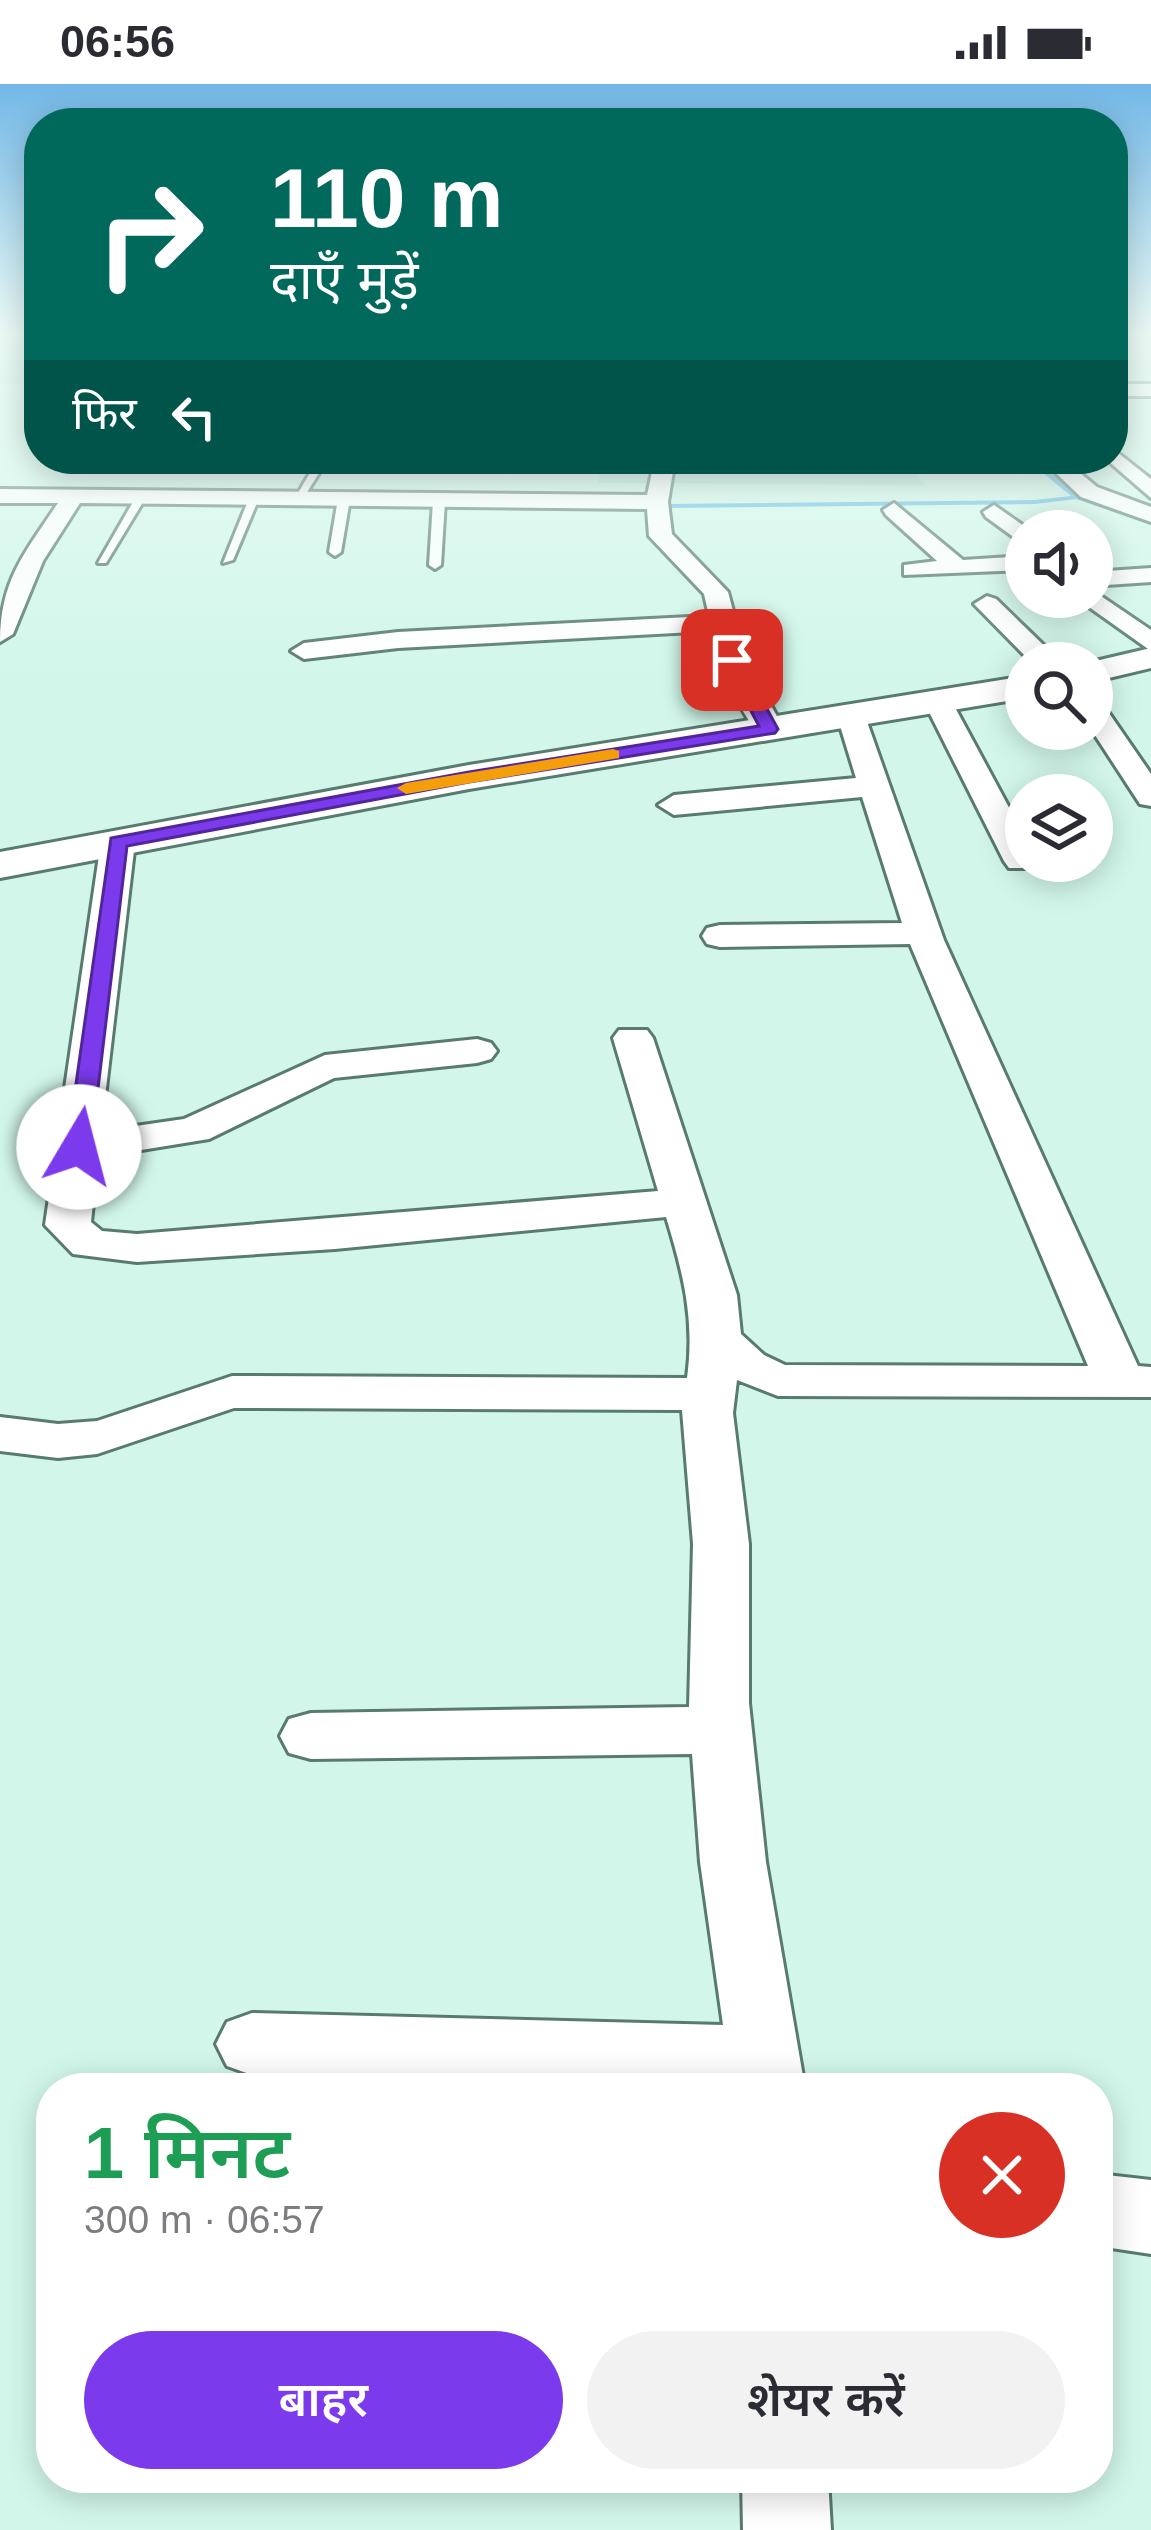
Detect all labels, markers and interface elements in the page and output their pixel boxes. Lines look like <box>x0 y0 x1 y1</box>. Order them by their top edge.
text: 06:56 <box>60 16 175 67</box>
text: 110 m <box>270 151 504 245</box>
icon: right <box>72 156 228 312</box>
text: दाएँ मुड़ें <box>270 250 419 310</box>
icon: left <box>161 384 227 450</box>
text: फिर <box>72 388 137 439</box>
map controls <box>1005 510 1113 882</box>
button: sound <box>1005 510 1113 618</box>
pin <box>681 609 783 711</box>
icon: arrive <box>699 627 765 693</box>
button: search <box>1005 642 1113 750</box>
button: layers <box>1005 774 1113 882</box>
position arrow <box>16 1084 142 1210</box>
button: close <box>939 2112 1065 2238</box>
text: 1 मिनट <box>84 2113 290 2193</box>
text: 300 m · 06:57 <box>84 2198 325 2241</box>
button: बाहर <box>84 2331 563 2469</box>
button: शेयर करें <box>587 2331 1065 2469</box>

